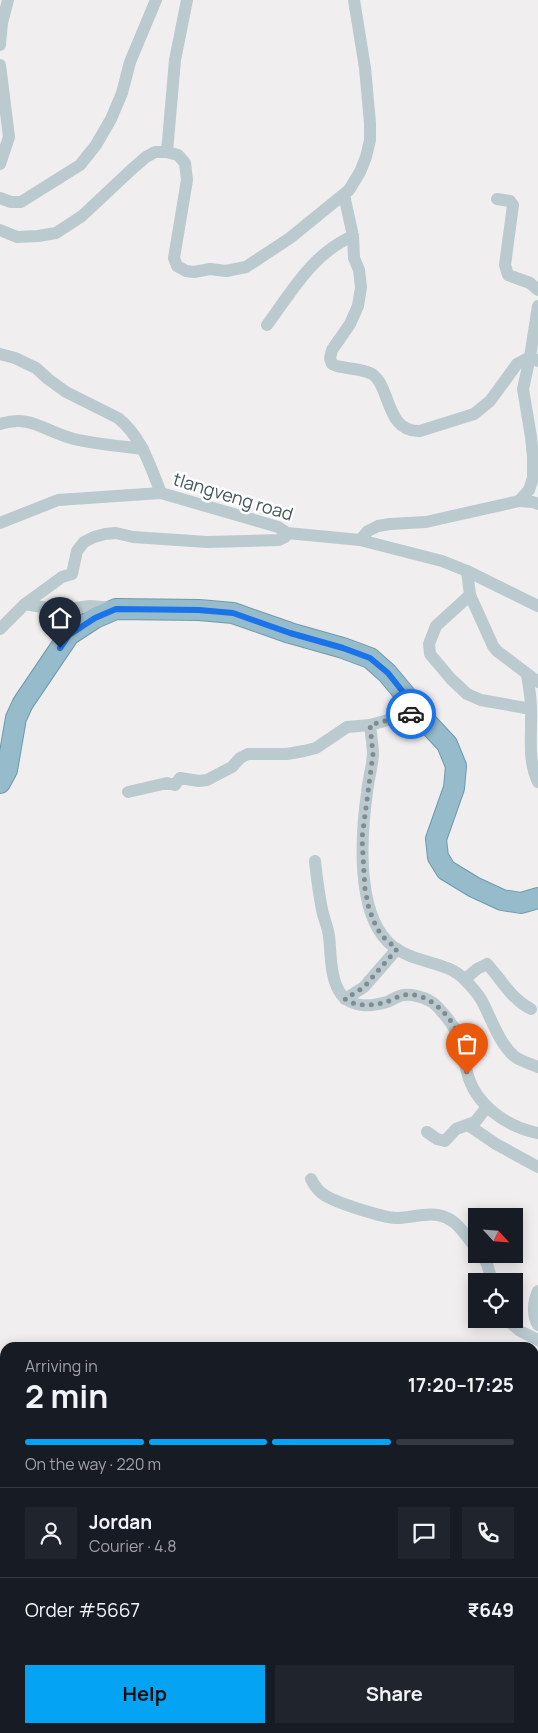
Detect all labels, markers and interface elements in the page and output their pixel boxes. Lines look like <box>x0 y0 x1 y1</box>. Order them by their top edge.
street label: tlangveng road <box>170 466 296 526</box>
pin <box>39 597 81 648</box>
icon: home <box>46 604 74 632</box>
courier <box>386 689 436 739</box>
icon: car <box>397 700 425 728</box>
pin <box>446 1023 488 1074</box>
icon: bag <box>453 1030 481 1058</box>
north arrow <box>468 1208 522 1262</box>
map controls <box>468 1208 523 1328</box>
button: locate <box>468 1273 523 1328</box>
text: Arriving in <box>25 1355 98 1377</box>
text: 17:20–17:25 <box>408 1372 514 1398</box>
text: 2 min <box>25 1374 108 1418</box>
text: On the way · 220 m <box>25 1453 161 1475</box>
button: person <box>25 1507 77 1559</box>
button: chat <box>398 1507 450 1559</box>
button: phone <box>462 1507 514 1559</box>
text: Jordan <box>89 1509 152 1535</box>
text: Courier · 4.8 <box>89 1535 177 1557</box>
text: Order #5667 <box>25 1597 140 1623</box>
text: ₹649 <box>468 1597 514 1623</box>
button: Help <box>25 1665 265 1723</box>
button: Share <box>275 1665 514 1723</box>

